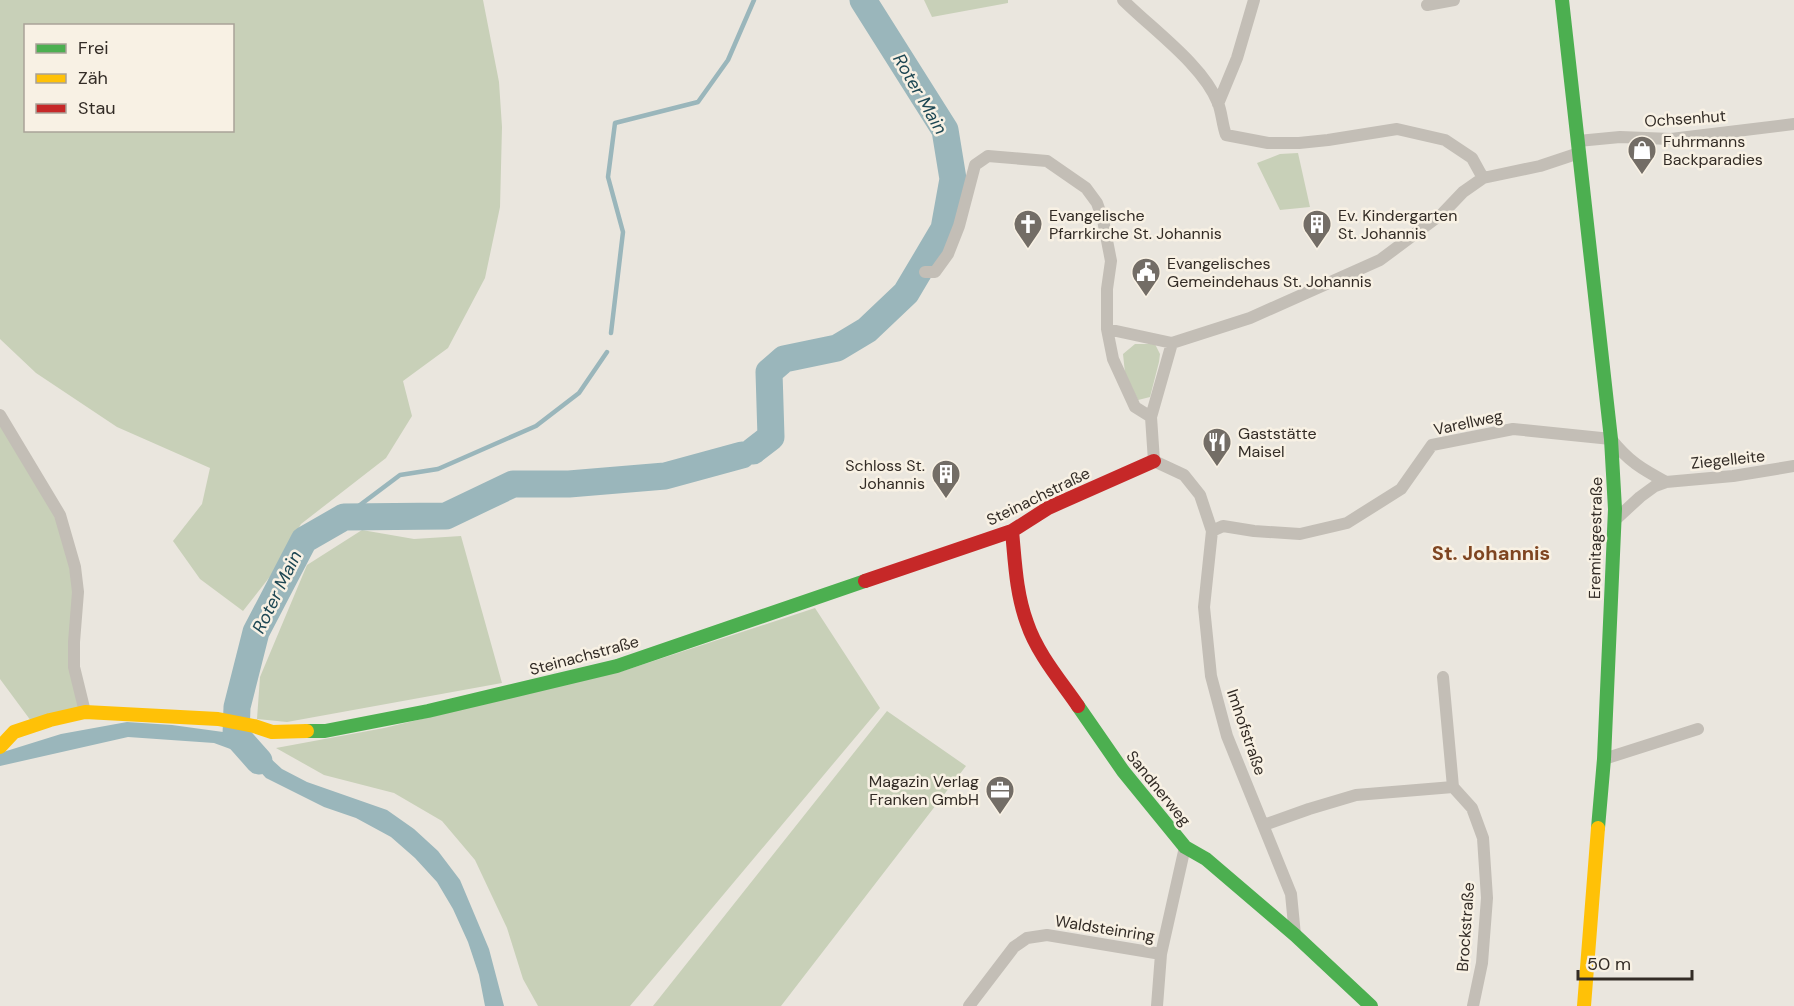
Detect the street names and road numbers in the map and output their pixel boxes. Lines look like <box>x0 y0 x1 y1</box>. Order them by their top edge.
street label: Ochsenhut <box>1644 105 1727 132</box>
street label: Varellweg <box>1432 405 1505 440</box>
street label: Ziegelleite <box>1690 445 1766 474</box>
street label: Steinachstraße <box>983 462 1093 531</box>
street label: Eremitagestraße <box>1584 477 1607 599</box>
street label: Steinachstraße <box>527 631 641 680</box>
street label: Imhofstraße <box>1222 686 1271 778</box>
street label: Sandnerweg <box>1122 746 1196 830</box>
street label: Brockstraße <box>1452 882 1479 972</box>
street label: Waldsteinring <box>1054 910 1156 947</box>

